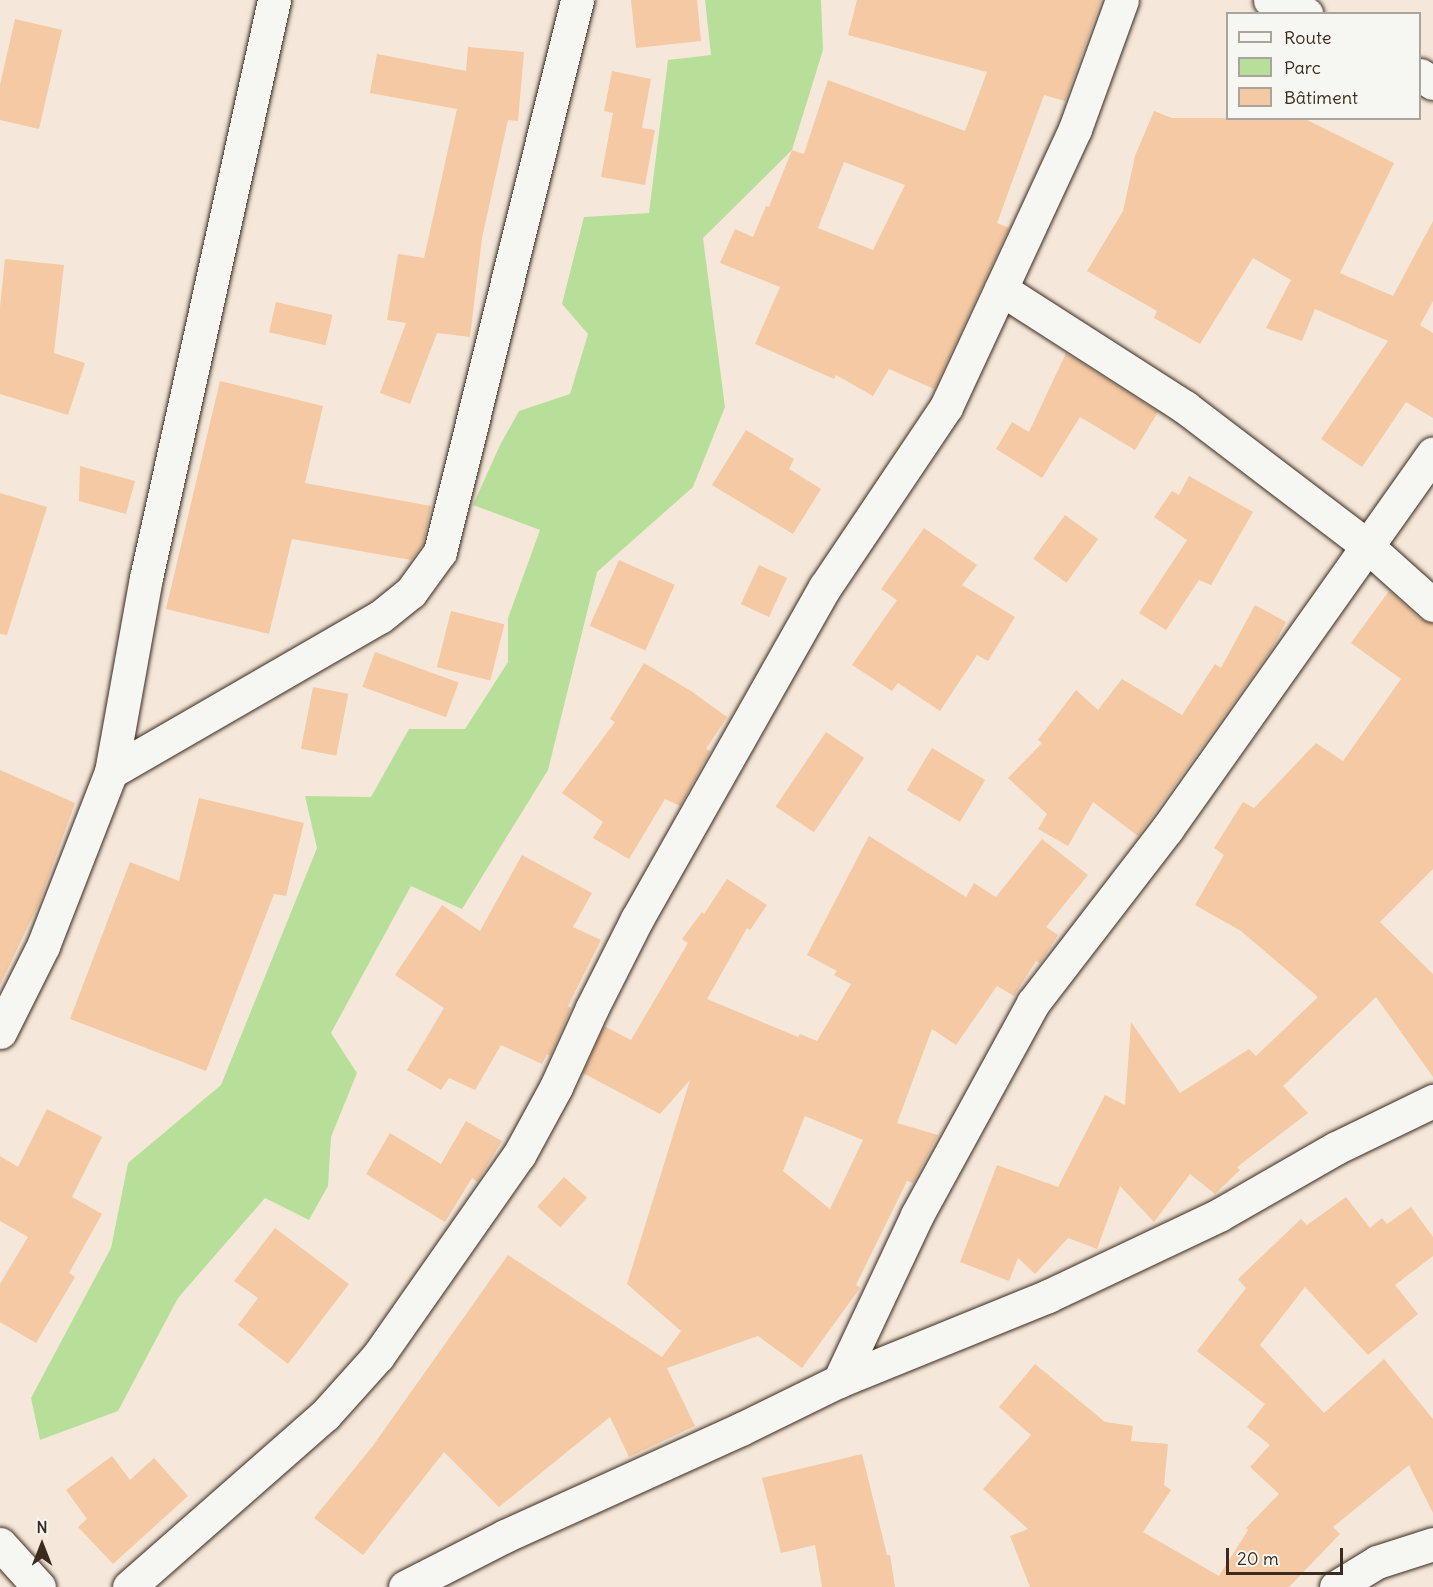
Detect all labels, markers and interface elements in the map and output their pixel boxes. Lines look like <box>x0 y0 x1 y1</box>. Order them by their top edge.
legend <box>1226 12 1421 120</box>
text: Route <box>1284 26 1332 49</box>
text: Parc <box>1284 56 1321 79</box>
text: Bâtiment <box>1284 86 1358 109</box>
north arrow <box>12 1515 72 1575</box>
text: N <box>36 1517 48 1537</box>
scale bar <box>1229 1536 1346 1574</box>
text: 20 m <box>1237 1547 1279 1570</box>

